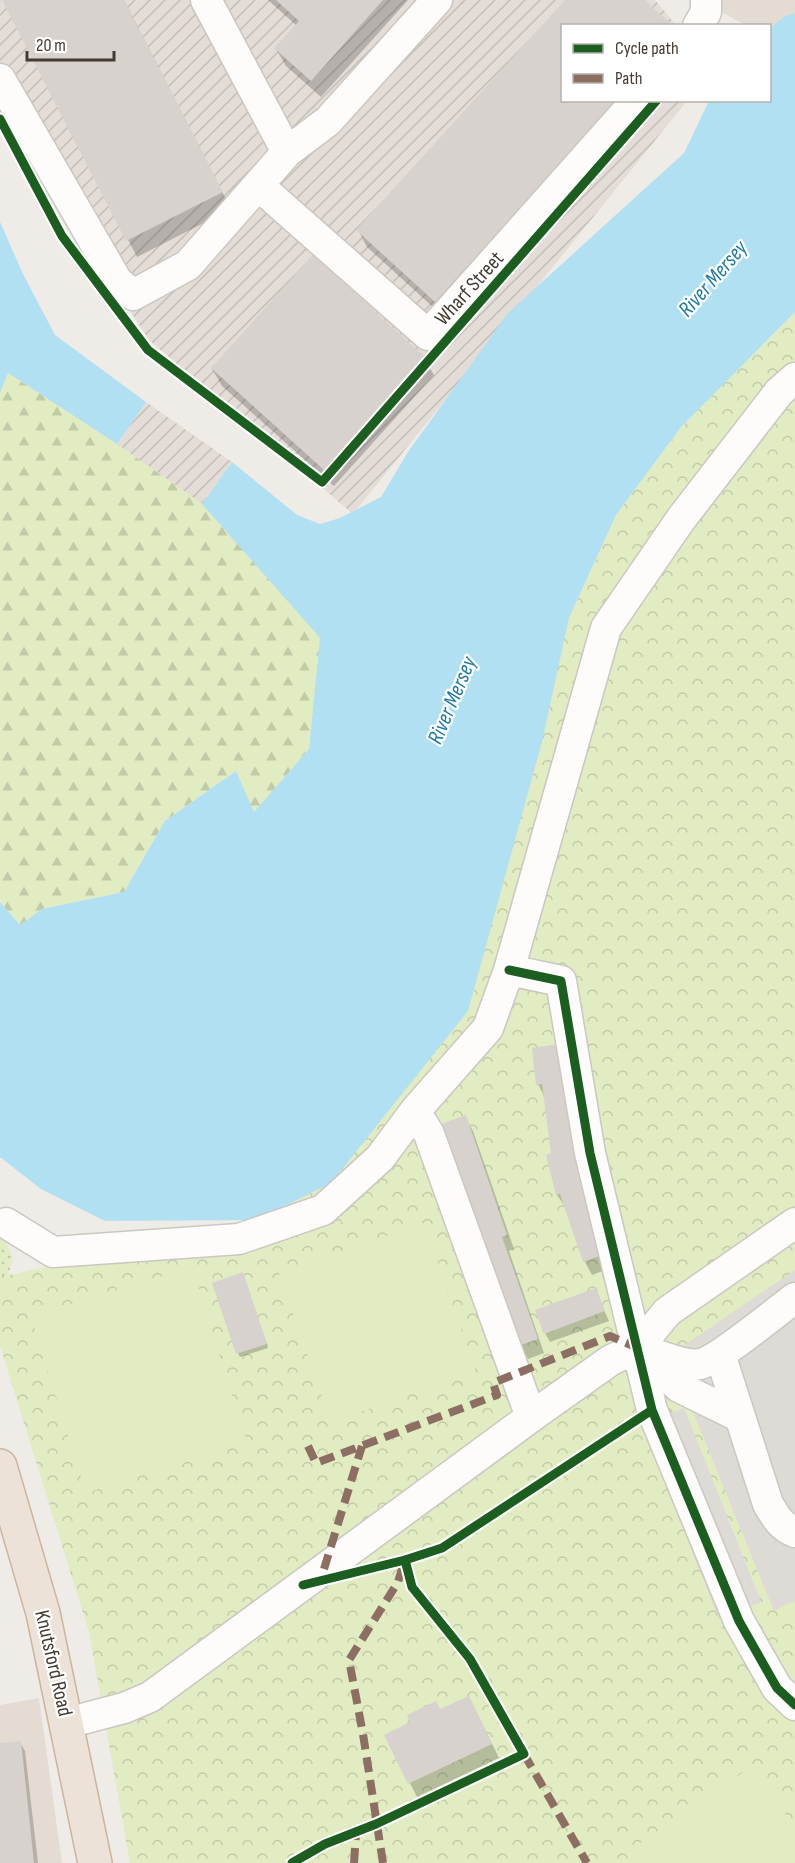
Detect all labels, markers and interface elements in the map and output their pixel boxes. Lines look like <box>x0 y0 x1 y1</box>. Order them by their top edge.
scale bar <box>27 24 114 62</box>
legend <box>561 24 771 102</box>
text: 20 m <box>36 35 66 56</box>
text: Cycle path <box>615 38 679 59</box>
text: Path <box>615 68 643 89</box>
water label: River Mersey <box>673 235 754 323</box>
street label: Wharf Street <box>430 246 509 330</box>
water label: River Mersey <box>422 652 483 748</box>
street label: Knutsford Road <box>29 1608 78 1719</box>

